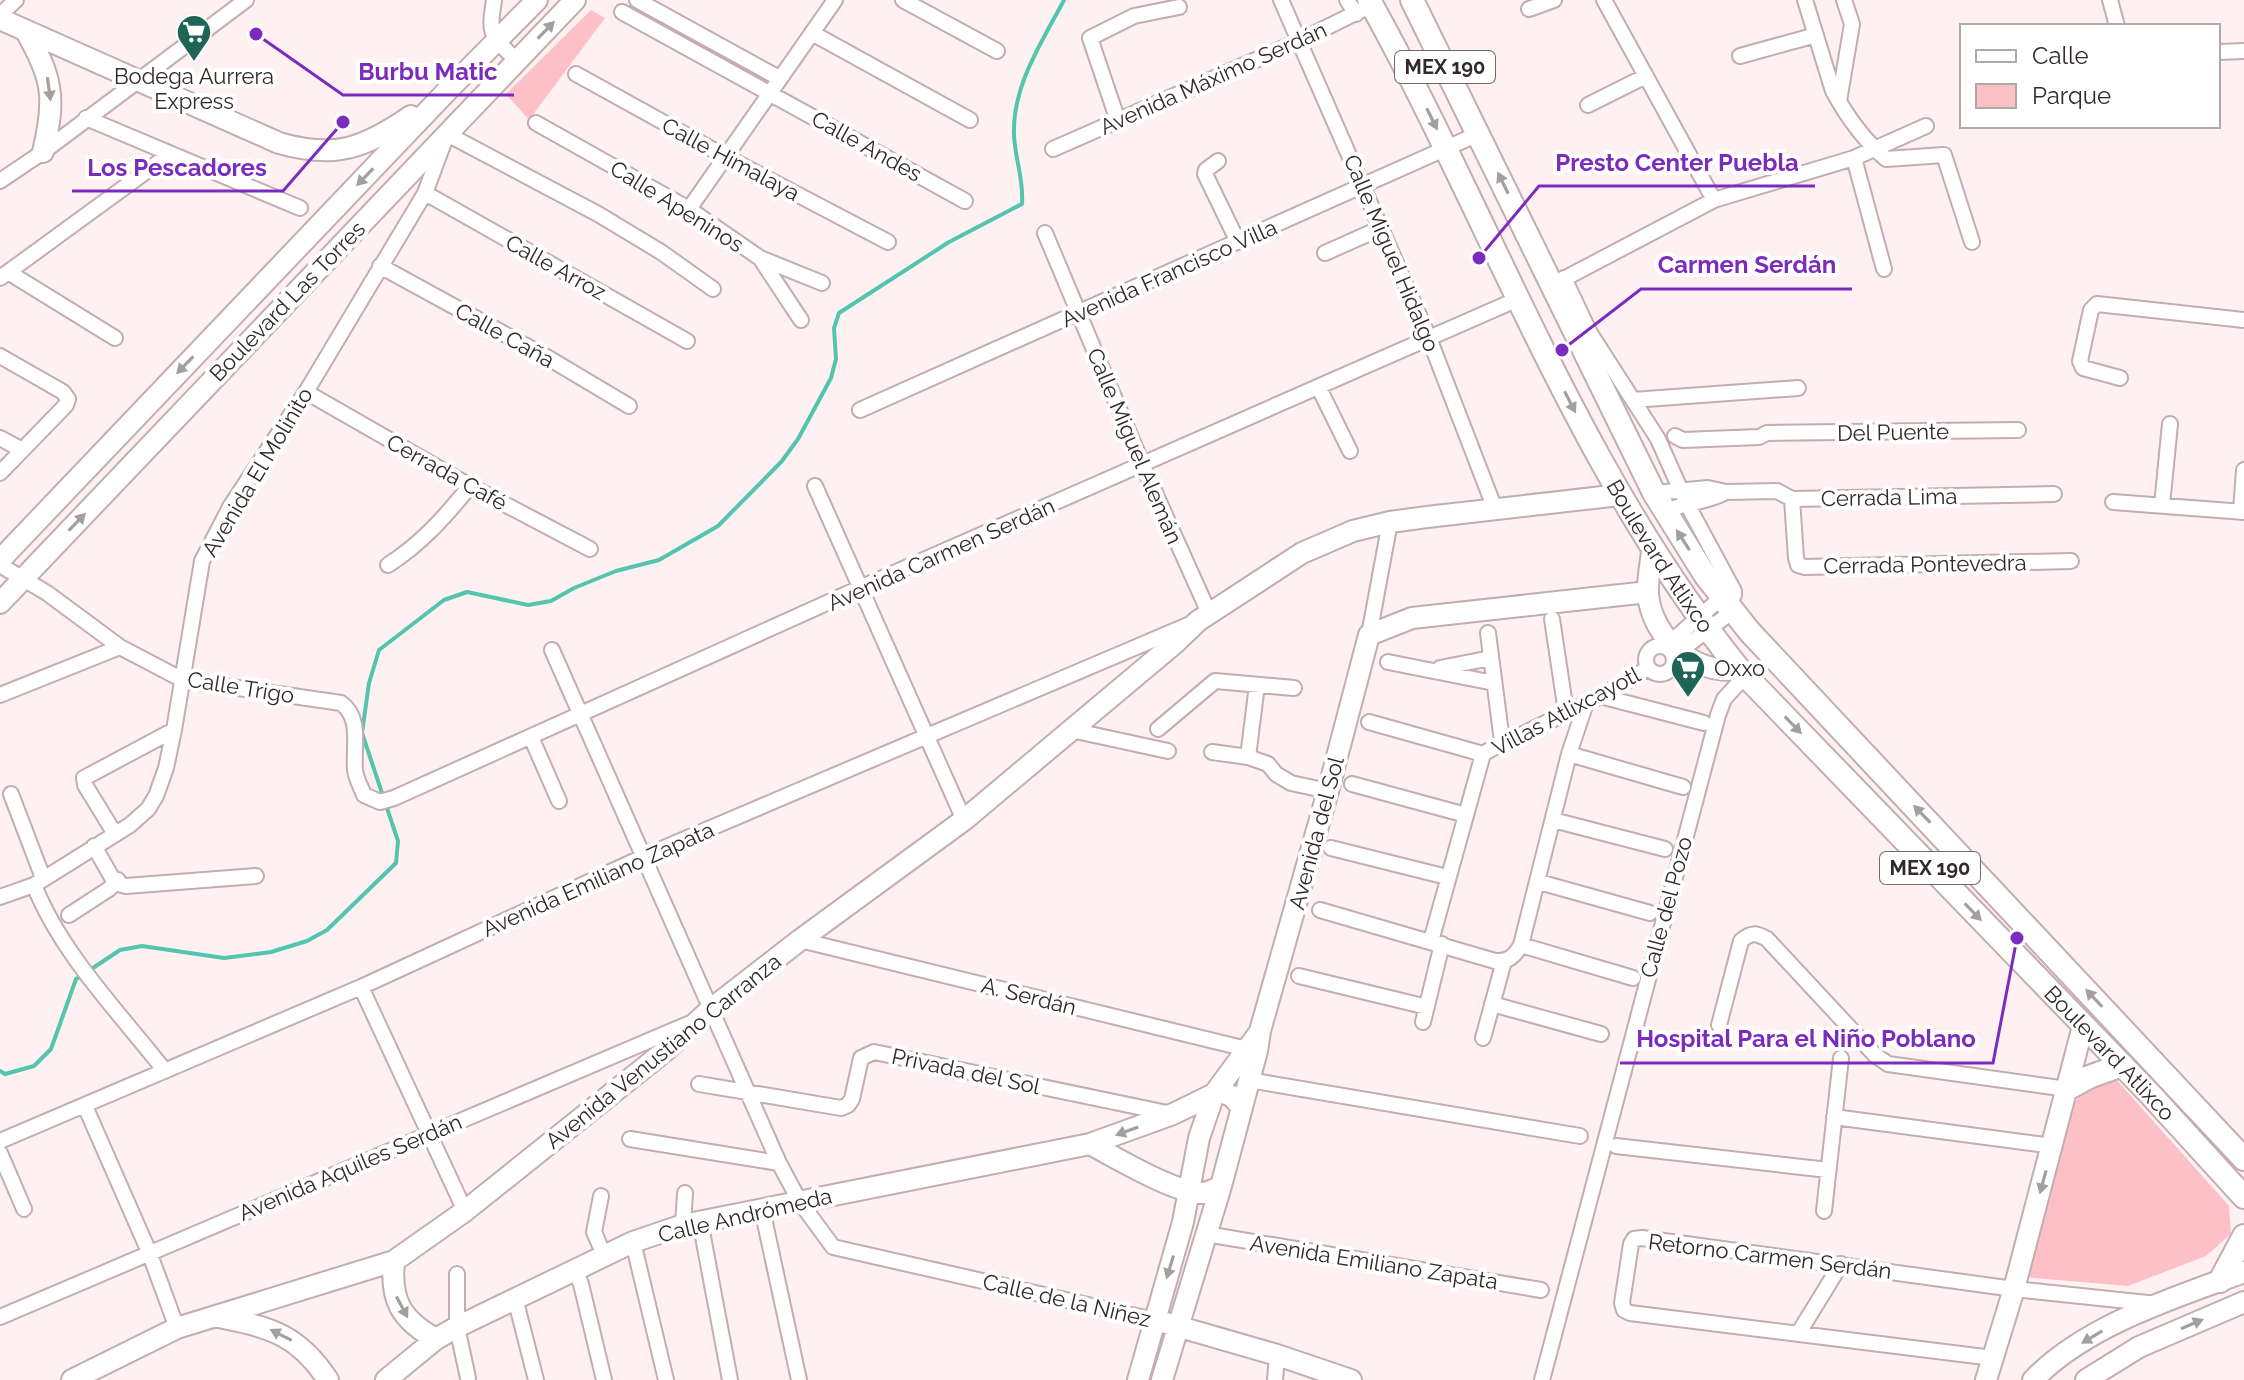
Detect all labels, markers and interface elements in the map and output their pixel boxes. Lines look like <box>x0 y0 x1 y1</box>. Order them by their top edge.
supermarket icon: Bodega Aurrera Express <box>175 13 213 63</box>
street label: Avenida Máximo Serdán <box>1096 16 1330 140</box>
one-way arrow <box>536 21 554 40</box>
legend <box>1960 24 2220 128</box>
text: Calle <box>2032 41 2089 70</box>
callout: Burbu Matic <box>343 47 514 95</box>
road number: MEX 190 <box>1395 51 1495 83</box>
text: Burbu Matic <box>358 57 498 86</box>
place label: Bodega Aurrera Express <box>114 63 274 114</box>
one-way arrow <box>43 77 56 102</box>
text: Parque <box>2032 81 2111 110</box>
street label: Calle Andes <box>807 105 927 187</box>
one-way arrow <box>1425 107 1439 130</box>
street label: Calle Himalaya <box>658 112 804 206</box>
callout: Presto Center Puebla <box>1539 138 1815 186</box>
callout: Los Pescadores <box>72 143 283 191</box>
text: Presto Center Puebla <box>1555 148 1799 177</box>
street label: Calle Miguel Hidalgo <box>1339 151 1445 355</box>
text: Los Pescadores <box>87 153 267 182</box>
street label: Calle Apeninos <box>605 155 749 257</box>
one-way arrow <box>356 167 374 186</box>
one-way arrow <box>1496 172 1510 195</box>
street label: Avenida Francisco Villa <box>1057 214 1281 332</box>
street label: Boulevard Las Torres <box>204 215 370 387</box>
street label: Calle Arroz <box>501 229 611 305</box>
callout: Carmen Serdán <box>1641 241 1852 289</box>
text: Carmen Serdán <box>1658 250 1836 279</box>
street label: Calle Caña <box>451 297 559 373</box>
street label: Calle Miguel Alemán <box>1082 344 1188 548</box>
one-way arrow <box>177 356 195 375</box>
street label: Avenida El Molinito <box>196 383 318 561</box>
one-way arrow <box>1564 391 1577 414</box>
street label: Del Puente <box>1837 418 1949 446</box>
street label: Cerrada Café <box>382 428 512 516</box>
street label: Boulevard Atlixco <box>1601 475 1719 638</box>
street label: Cerrada Lima <box>1821 483 1957 511</box>
street label: Avenida Carmen Serdán <box>823 492 1059 616</box>
one-way arrow <box>68 513 86 532</box>
one-way arrow <box>1677 529 1691 551</box>
street label: Cerrada Pontevedra <box>1823 549 2027 579</box>
supermarket icon: Oxxo <box>1669 649 1707 699</box>
place label: Oxxo <box>1714 655 1765 681</box>
street label: Villas Atlixcayotl <box>1488 661 1644 761</box>
street label: Calle Trigo <box>186 666 296 708</box>
one-way arrow <box>1783 715 1802 734</box>
street label: Avenida del Sol <box>1283 754 1349 912</box>
one-way arrow <box>1913 805 1932 824</box>
street label: Avenida Emiliano Zapata <box>478 816 718 942</box>
street label: Calle del Pozo <box>1635 834 1697 980</box>
road number: MEX 190 <box>1880 852 1980 884</box>
one-way arrow <box>1964 903 1982 922</box>
street label: Avenida Venustiano Carranza <box>540 948 786 1154</box>
street label: A. Serdán <box>979 972 1079 1020</box>
street label: Boulevard Atlixco <box>2039 980 2181 1126</box>
one-way arrow <box>2085 988 2103 1007</box>
callout: Hospital Para el Niño Poblano <box>1620 1015 1993 1063</box>
text: Hospital Para el Niño Poblano <box>1636 1024 1976 1053</box>
street label: Privada del Sol <box>890 1043 1043 1099</box>
street label: Avenida Aquiles Serdán <box>234 1108 466 1226</box>
one-way arrow <box>1114 1125 1138 1138</box>
one-way arrow <box>2036 1170 2048 1195</box>
street label: Calle Andrómeda <box>656 1182 834 1248</box>
street label: Retorno Carmen Serdán <box>1647 1228 1893 1284</box>
street label: Avenida Emiliano Zapata <box>1248 1230 1500 1294</box>
one-way arrow <box>1163 1255 1176 1279</box>
street label: Calle de la Niñez <box>980 1268 1154 1332</box>
one-way arrow <box>394 1296 408 1318</box>
one-way arrow <box>2180 1318 2203 1331</box>
one-way arrow <box>269 1328 292 1342</box>
one-way arrow <box>2081 1330 2103 1344</box>

